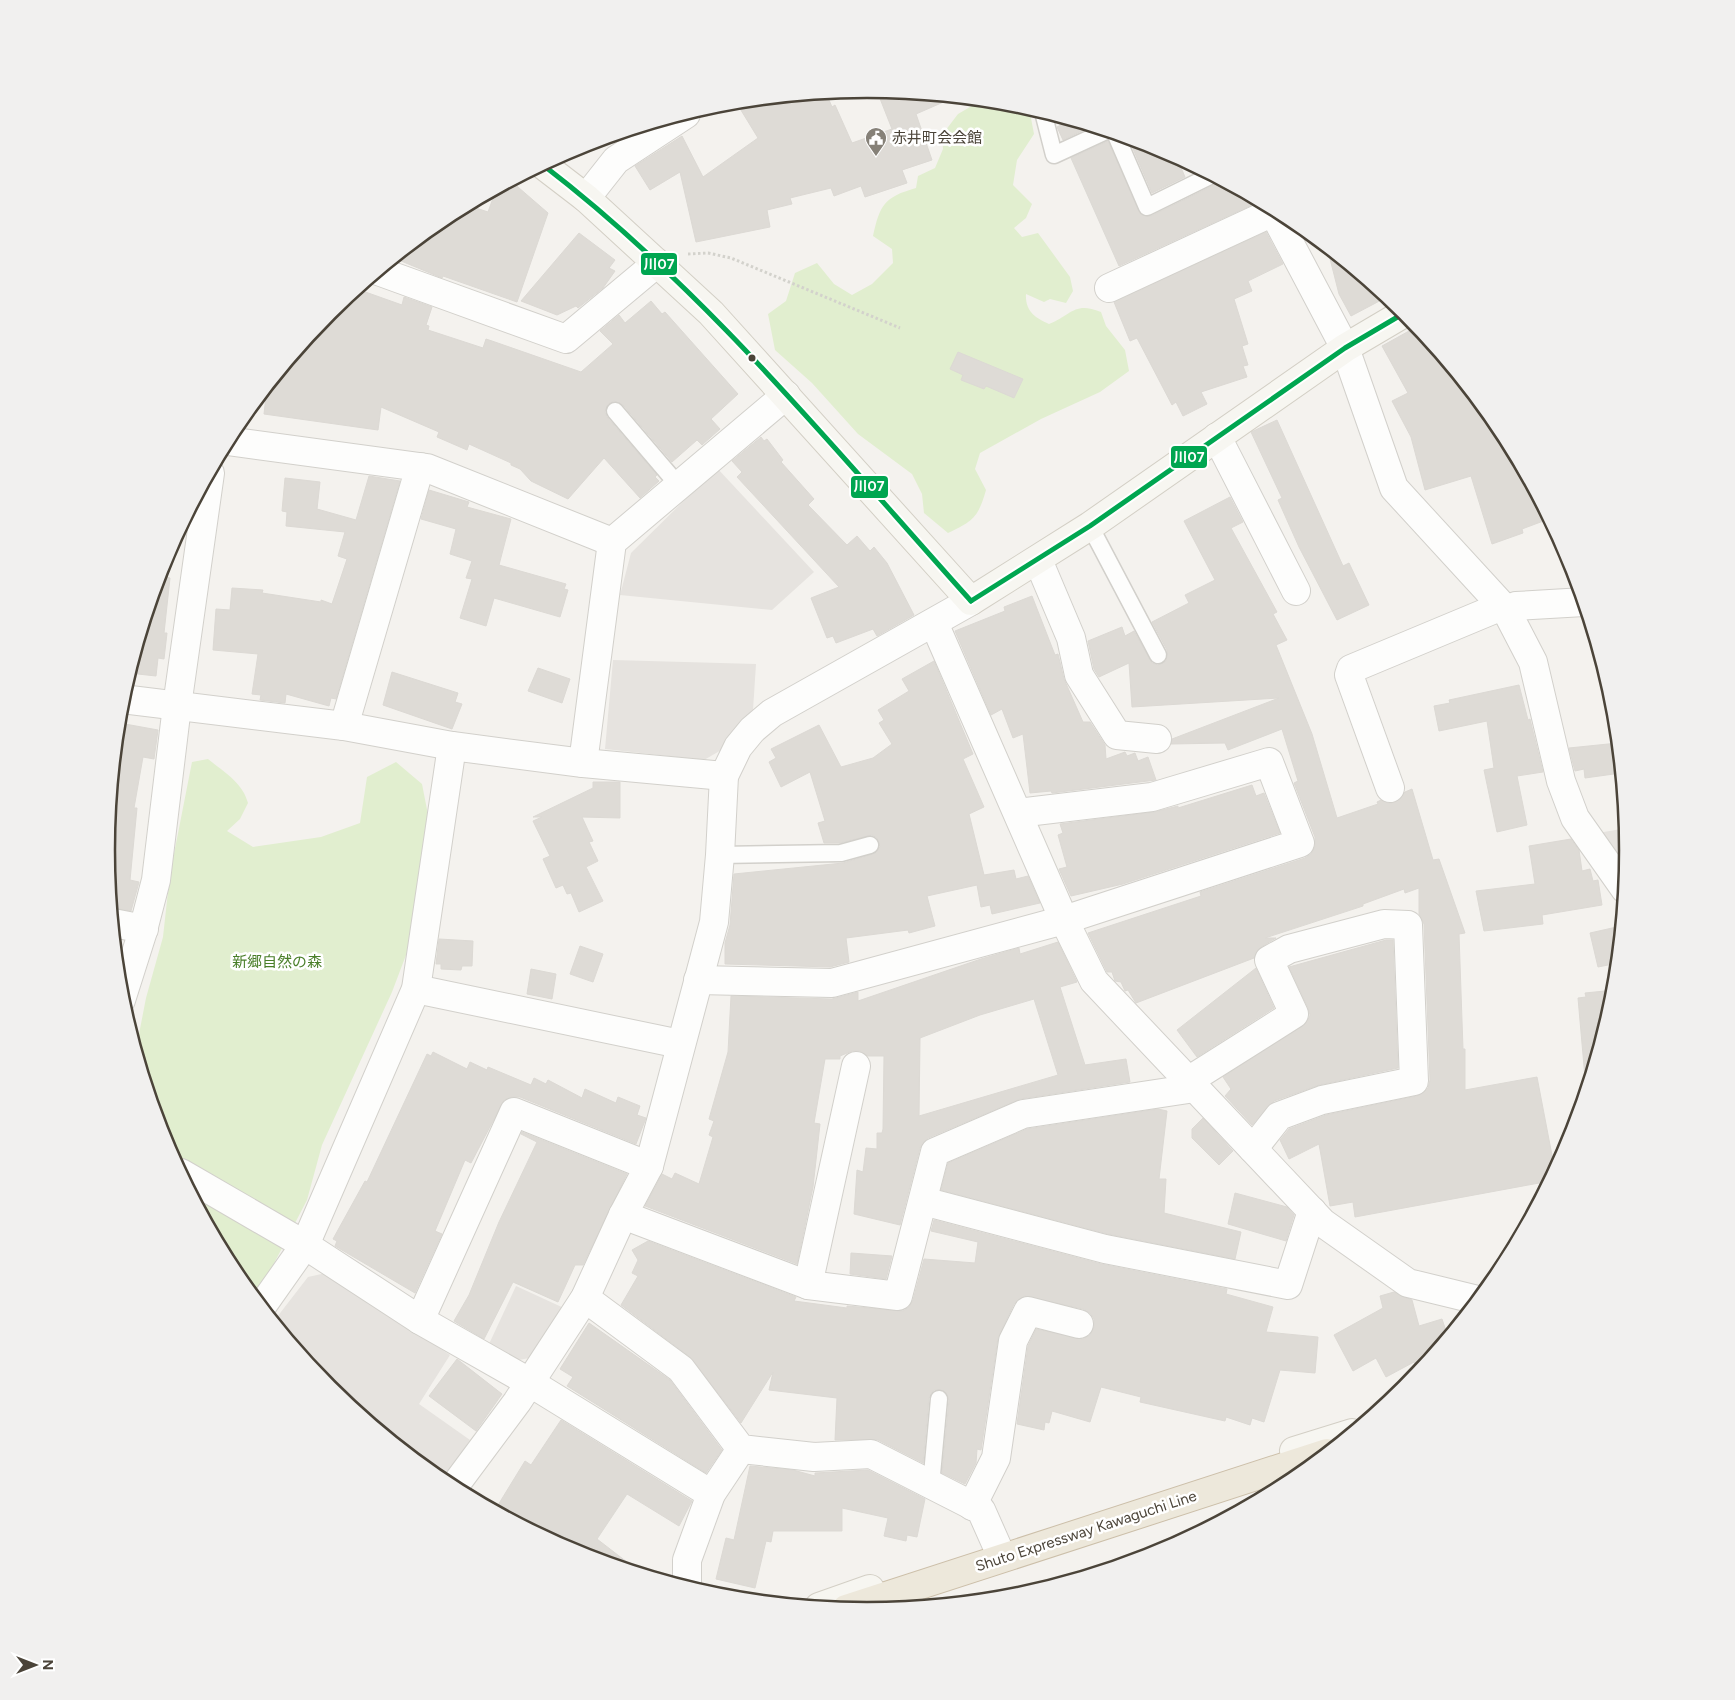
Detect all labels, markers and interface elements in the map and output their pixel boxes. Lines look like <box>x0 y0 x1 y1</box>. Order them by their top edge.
public building icon: 赤井町会会館 <box>864 126 888 157</box>
place label: 赤井町会会館 <box>892 129 982 147</box>
line badge: 川07 <box>640 252 678 276</box>
text: 川07 <box>644 256 675 273</box>
unlabelled marker <box>747 353 757 363</box>
line badge: 川07 <box>1170 445 1208 469</box>
text: 川07 <box>1174 449 1205 466</box>
line badge: 川07 <box>850 475 889 499</box>
text: 川07 <box>854 478 885 495</box>
park label: 新郷自然の森 <box>232 953 322 971</box>
street label: Shuto Expressway Kawaguchi Line <box>973 1487 1199 1575</box>
north arrow <box>10 1640 60 1690</box>
text: N <box>39 1660 56 1670</box>

